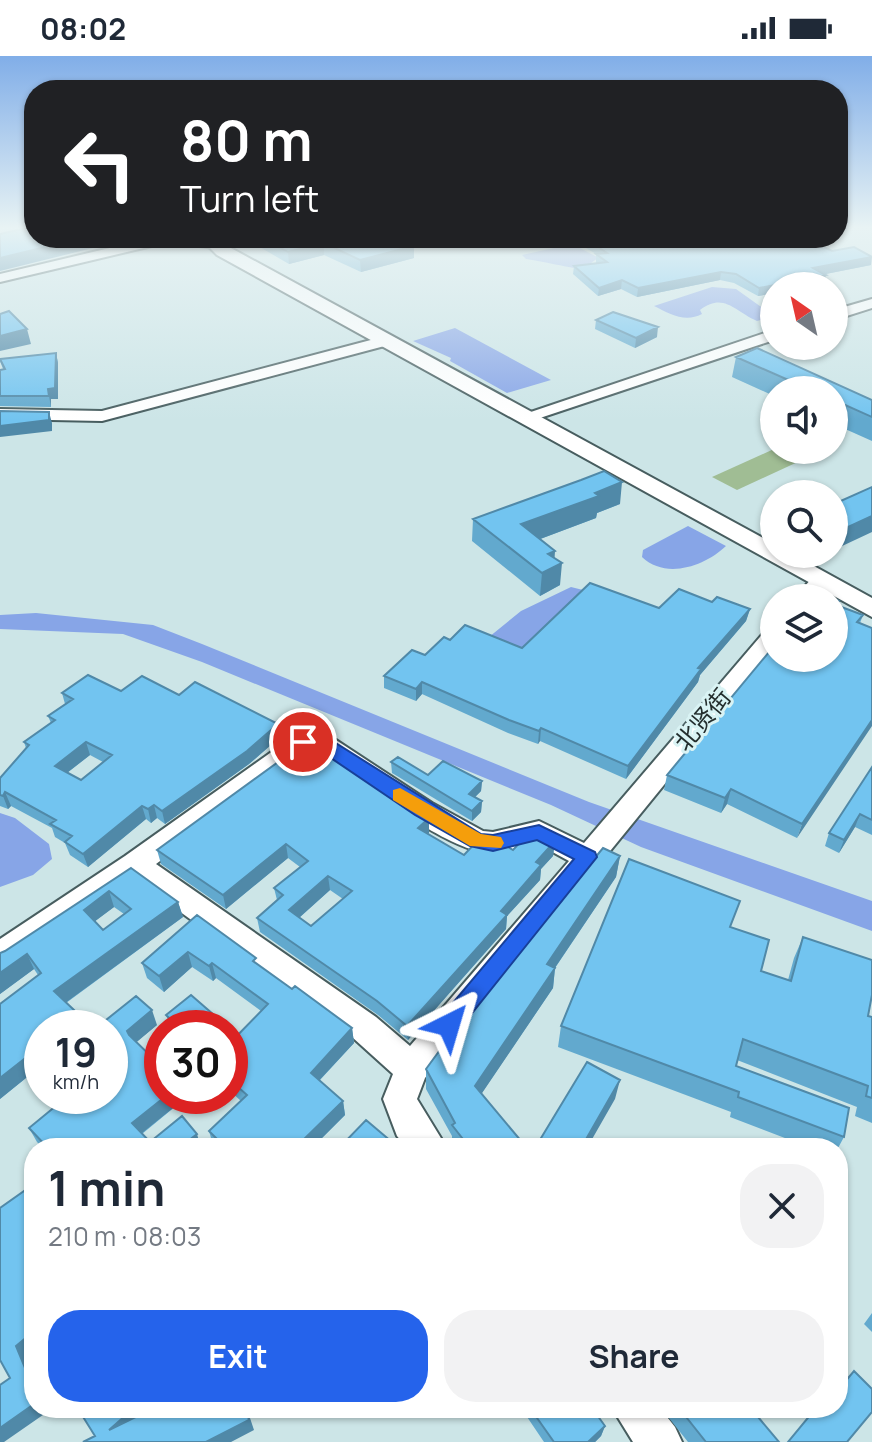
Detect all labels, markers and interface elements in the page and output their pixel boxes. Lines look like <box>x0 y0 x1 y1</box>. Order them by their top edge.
text: 08:02 <box>40 8 126 49</box>
text: 80 m <box>180 101 313 178</box>
icon: left <box>48 112 152 216</box>
text: Turn left <box>180 174 319 223</box>
north arrow <box>760 272 848 360</box>
map controls <box>760 272 848 672</box>
button: sound <box>760 376 848 464</box>
button: search <box>760 480 848 568</box>
button: layers <box>760 584 848 672</box>
street label: 北贤街 <box>666 681 738 757</box>
pin <box>269 708 337 776</box>
icon: arrive <box>281 720 325 764</box>
position arrow <box>407 983 491 1067</box>
speed limit sign: 30 <box>144 1010 248 1114</box>
text: 19 <box>55 1024 97 1079</box>
text: km/h <box>53 1068 99 1095</box>
text: 1 min <box>48 1155 165 1220</box>
button: close <box>740 1164 824 1248</box>
text: 210 m · 08:03 <box>48 1218 201 1254</box>
button: Exit <box>48 1310 428 1402</box>
button: Share <box>444 1310 824 1402</box>

